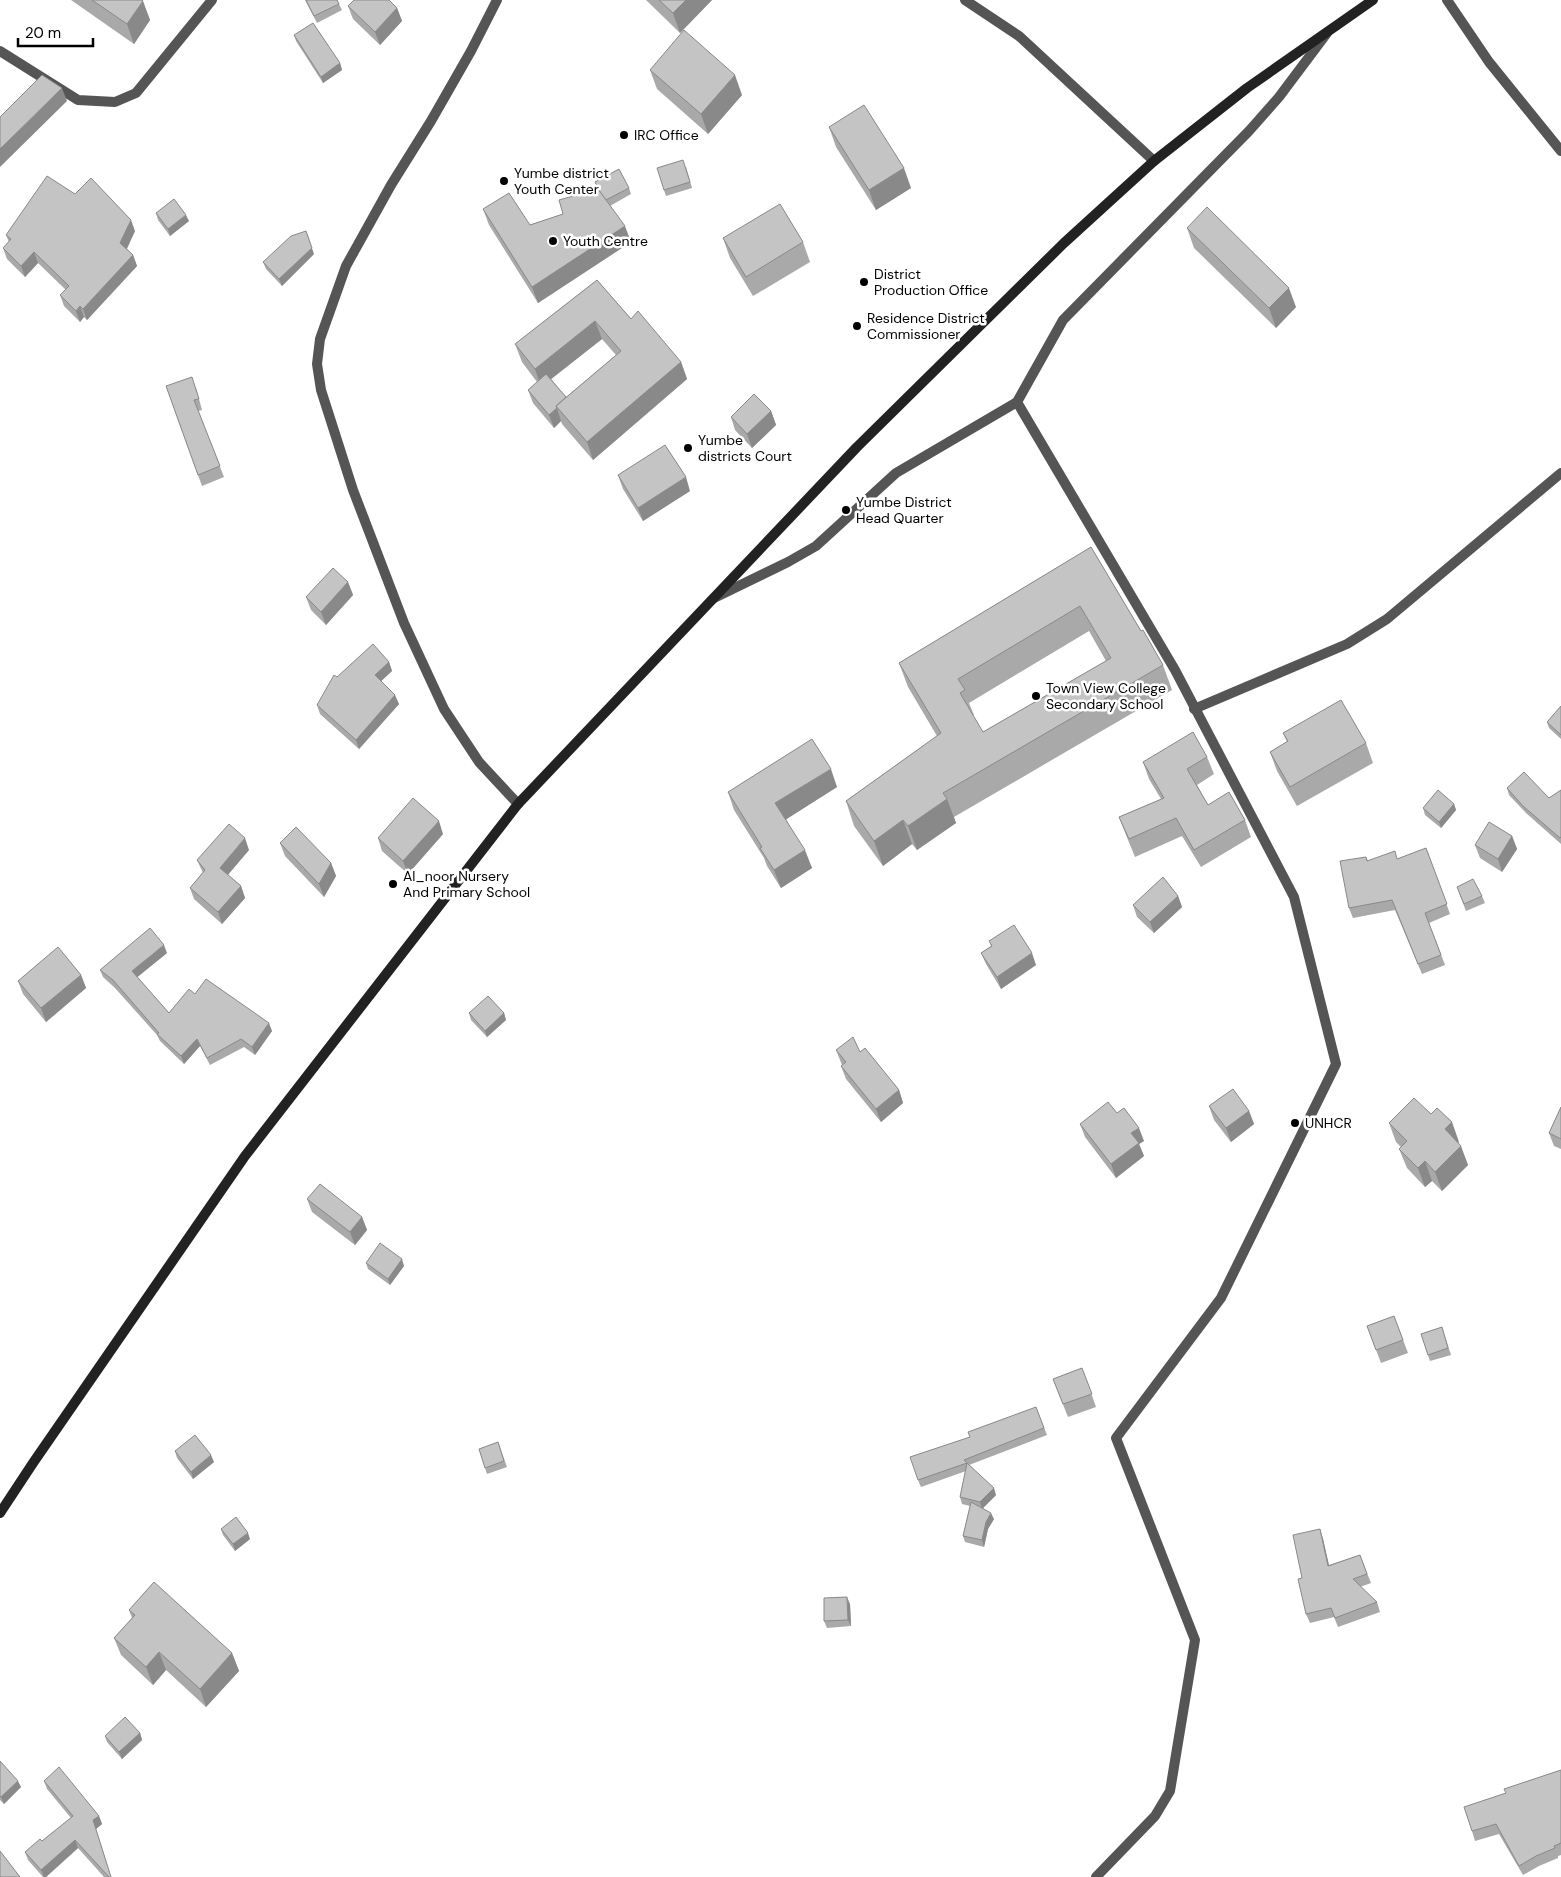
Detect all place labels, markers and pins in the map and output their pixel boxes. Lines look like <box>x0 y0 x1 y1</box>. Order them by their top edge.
place label: IRC Office <box>634 126 699 144</box>
marker: IRC Office <box>618 129 630 141</box>
place label: Yumbe district Youth Center <box>514 164 609 198</box>
marker: Yumbe district Youth Center <box>498 175 510 187</box>
place label: Youth Centre <box>563 232 648 250</box>
marker: Youth Centre <box>547 235 559 247</box>
place label: District Production Office <box>874 265 988 299</box>
marker: District Production Office <box>858 276 870 288</box>
place label: Residence District Commissioner <box>867 309 985 343</box>
marker: Residence District Commissioner <box>851 320 863 332</box>
place label: Yumbe districts Court <box>698 431 792 465</box>
marker: Yumbe districts Court <box>682 442 694 454</box>
place label: Yumbe District Head Quarter <box>856 493 952 527</box>
marker: Yumbe District Head Quarter <box>840 504 852 516</box>
place label: Town View College Secondary School <box>1046 679 1166 713</box>
marker: Town View College Secondary School <box>1030 690 1042 702</box>
place label: Al_noor Nursery And Primary School <box>403 867 530 901</box>
marker: Al_noor Nursery And Primary School <box>387 878 399 890</box>
place label: UNHCR <box>1305 1114 1352 1132</box>
marker: UNHCR <box>1289 1117 1301 1129</box>

